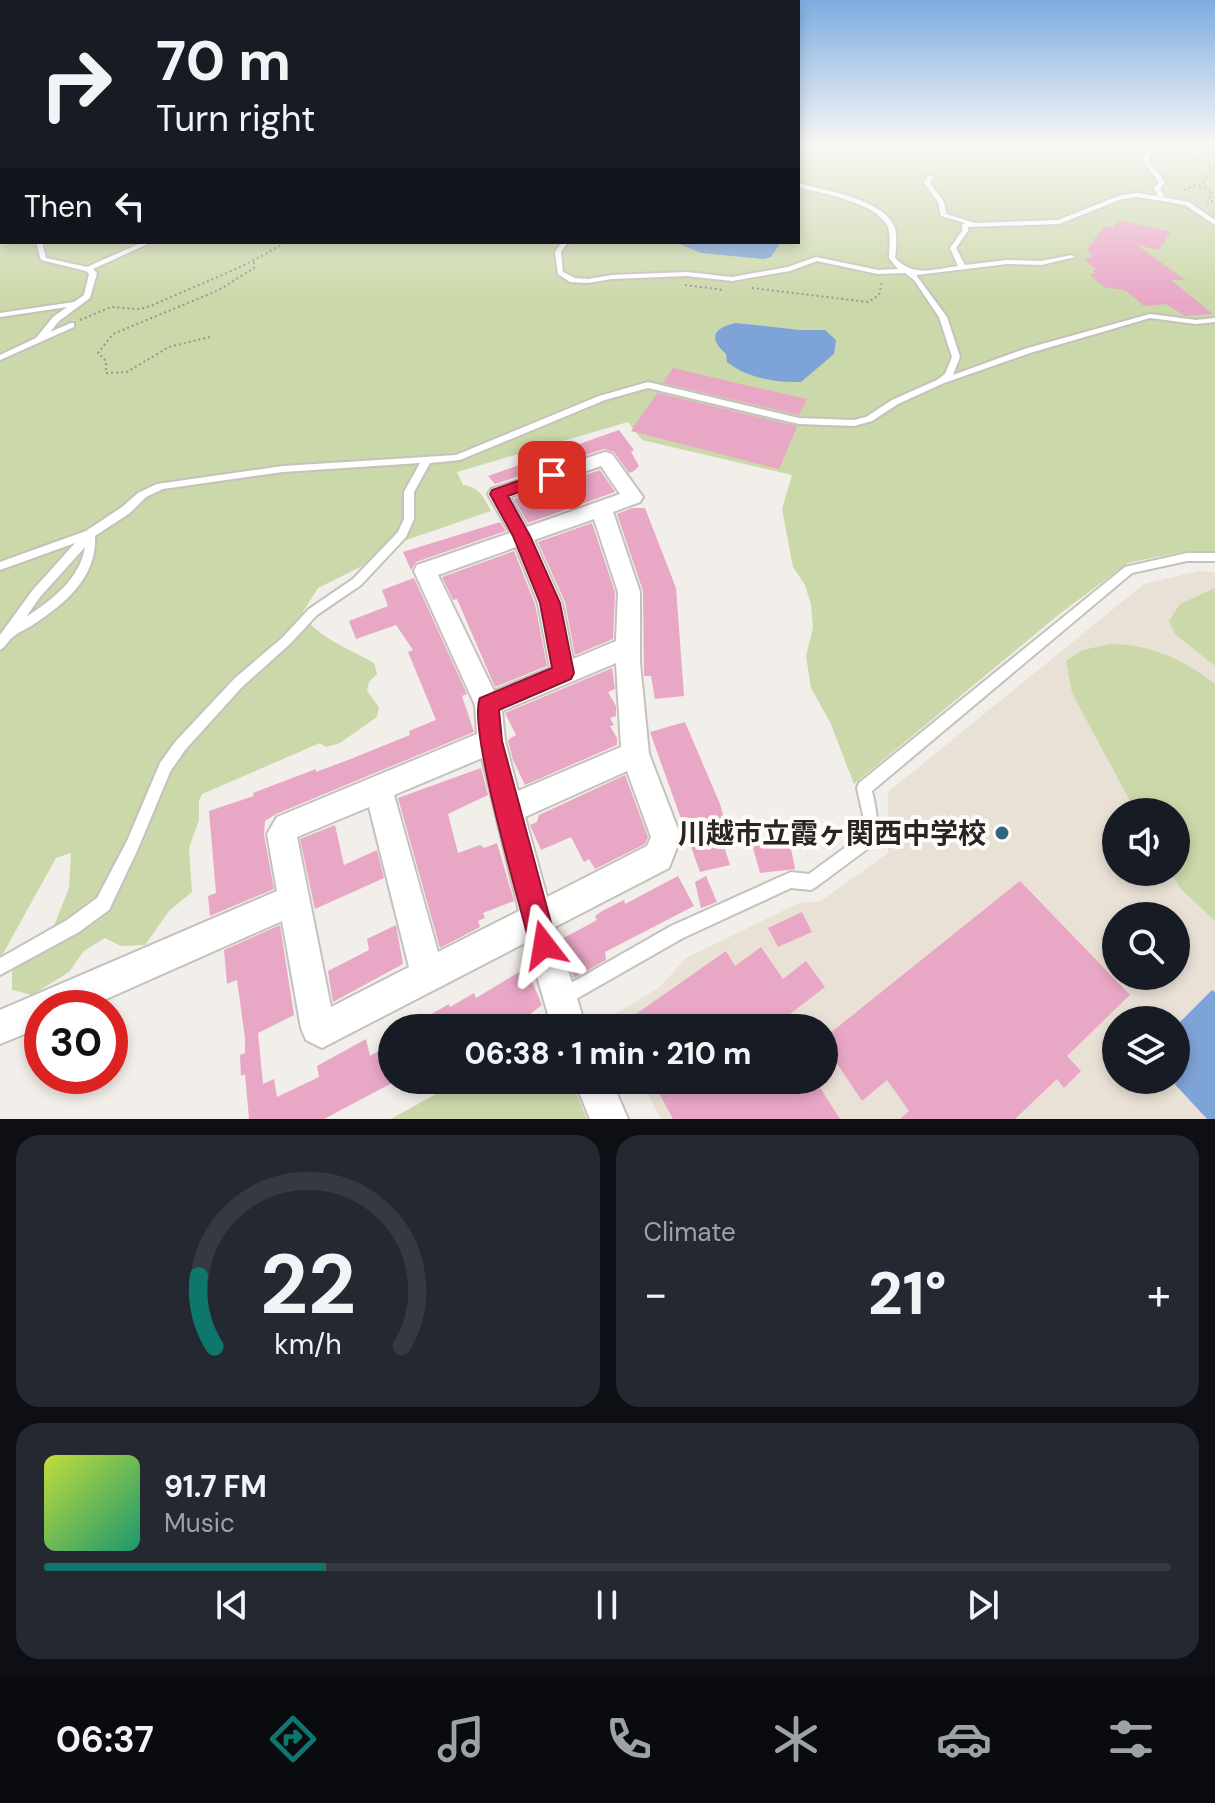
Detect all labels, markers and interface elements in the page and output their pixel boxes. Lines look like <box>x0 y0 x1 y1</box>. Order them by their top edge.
text: 70 m <box>156 24 291 97</box>
icon: right <box>24 32 128 136</box>
text: Turn right <box>156 95 315 142</box>
icon: left <box>108 184 152 228</box>
text: Then <box>24 187 92 226</box>
pin <box>518 441 586 509</box>
icon: arrive <box>530 453 574 497</box>
map controls <box>1102 798 1190 1094</box>
button: sound <box>1102 798 1190 886</box>
place label: 川越市立霞ヶ関西中学校 <box>678 815 986 852</box>
marker: 川越市立霞ヶ関西中学校 <box>993 824 1011 842</box>
button: search <box>1102 902 1190 990</box>
position arrow <box>502 903 586 987</box>
speed limit sign: 30 <box>24 990 128 1094</box>
button: layers <box>1102 1006 1190 1094</box>
text: 06:38 · 1 min · 210 m <box>465 1034 751 1073</box>
text: Climate <box>644 1215 736 1249</box>
text: 22 <box>260 1230 356 1339</box>
text: 21° <box>868 1254 947 1333</box>
text: − <box>644 1265 668 1323</box>
text: + <box>1147 1265 1171 1323</box>
text: km/h <box>274 1326 342 1363</box>
text: 91.7 FM <box>164 1467 267 1506</box>
text: Music <box>164 1506 235 1540</box>
icon: previous <box>210 1583 254 1627</box>
icon: pause <box>585 1583 629 1627</box>
icon: next <box>961 1583 1005 1627</box>
icon: directions <box>265 1711 321 1767</box>
icon: music <box>433 1711 489 1767</box>
icon: phone <box>601 1711 657 1767</box>
icon: climate <box>768 1711 824 1767</box>
icon: car <box>936 1711 992 1767</box>
icon: filters <box>1103 1711 1159 1767</box>
text: 06:37 <box>56 1716 154 1763</box>

